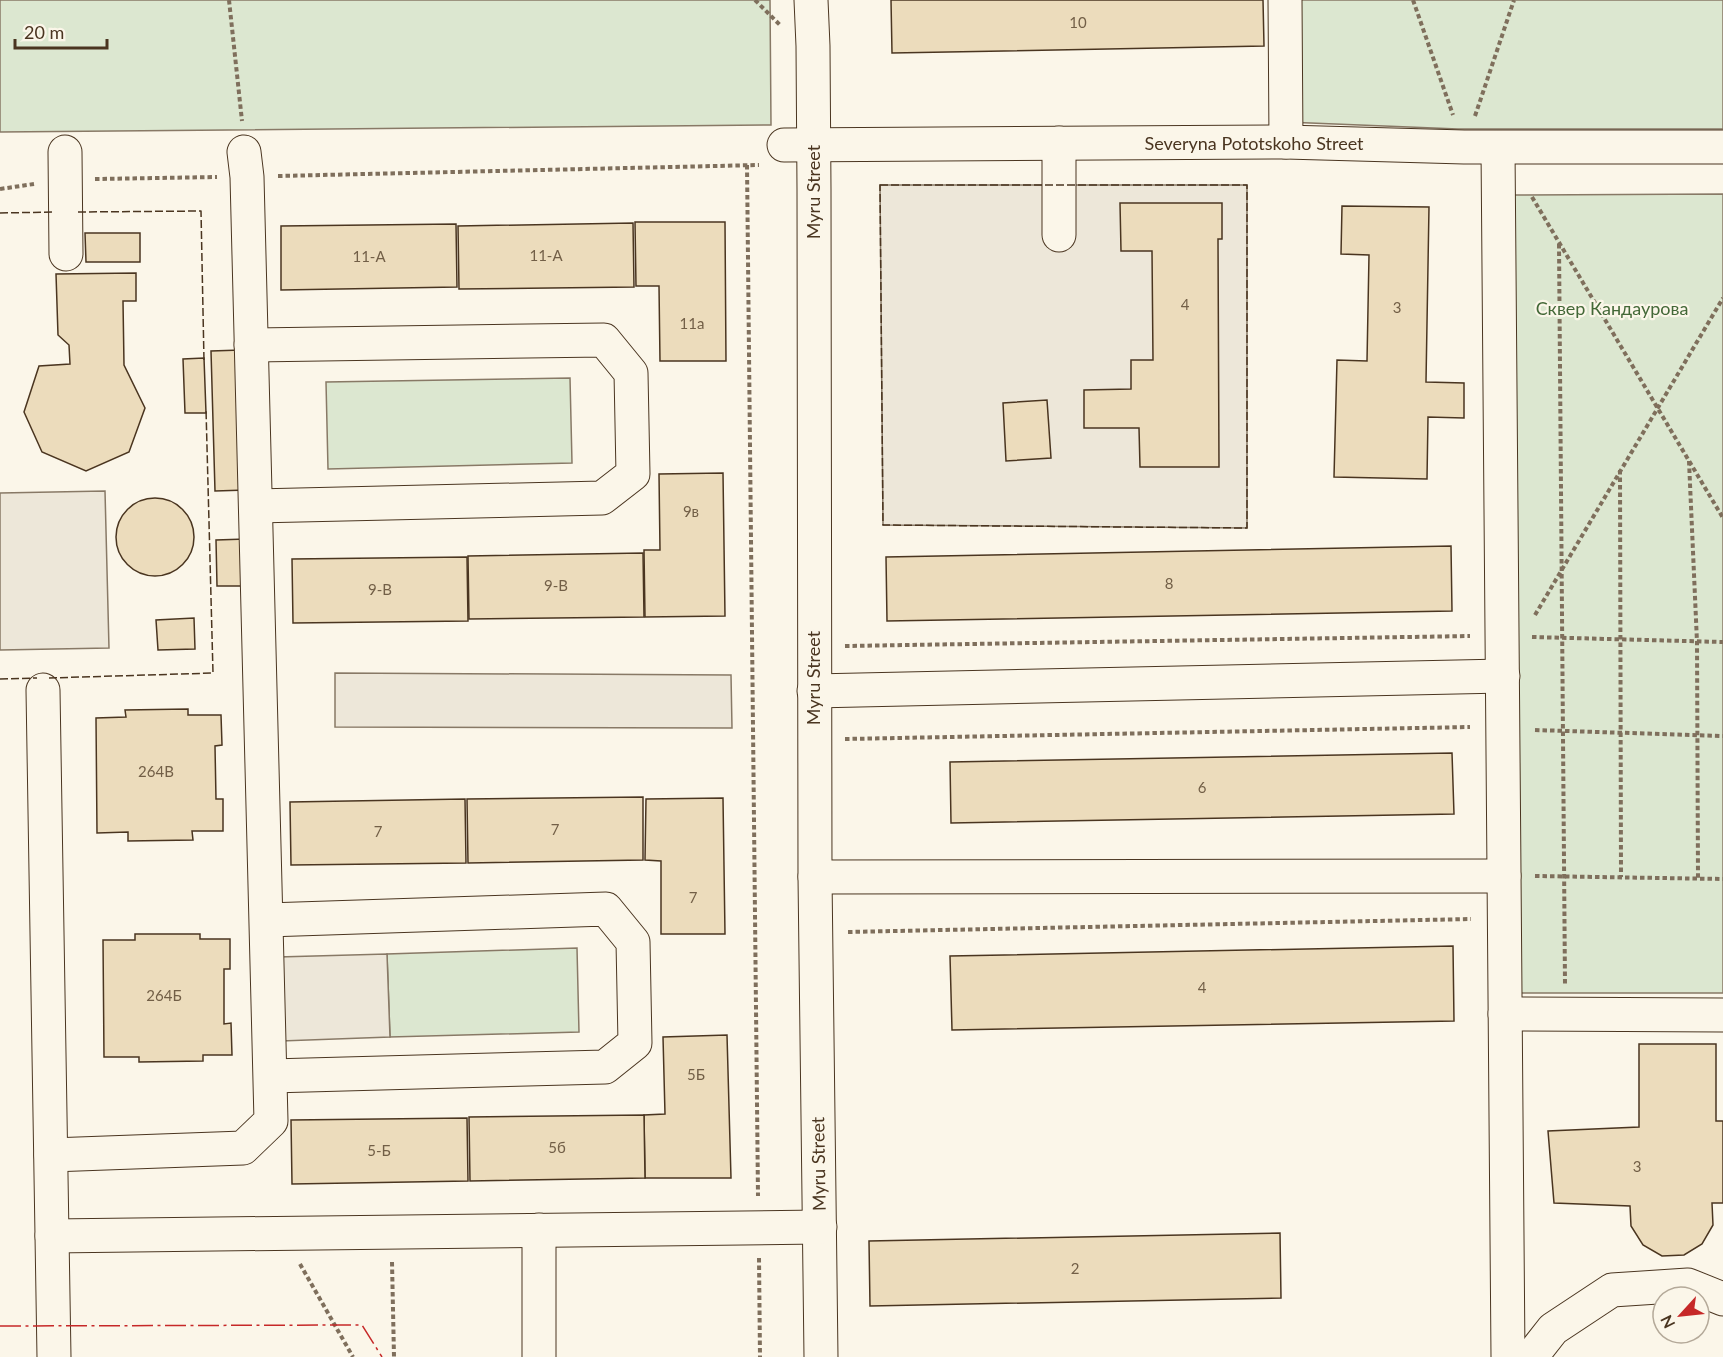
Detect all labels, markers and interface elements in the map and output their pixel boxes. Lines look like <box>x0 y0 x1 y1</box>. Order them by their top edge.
scale bar <box>15 12 106 50</box>
house number: 10 <box>1069 13 1087 31</box>
text: 20 m <box>24 21 64 43</box>
street label: Severyna Pototskoho Street <box>1144 132 1364 154</box>
street label: Myru Street <box>802 144 824 239</box>
house number: 11-А <box>529 246 563 264</box>
house number: 11-А <box>352 247 386 265</box>
house number: 4 <box>1181 295 1190 313</box>
park label: Сквер Кандаурова <box>1536 297 1688 319</box>
house number: 3 <box>1393 298 1401 316</box>
house number: 11а <box>680 314 704 332</box>
house number: 9в <box>683 502 699 520</box>
house number: 8 <box>1165 574 1173 592</box>
house number: 9-В <box>544 576 568 594</box>
house number: 9-В <box>368 580 392 598</box>
street label: Myru Street <box>802 630 824 725</box>
house number: 264В <box>138 762 174 780</box>
house number: 6 <box>1198 778 1207 796</box>
house number: 7 <box>551 820 560 838</box>
house number: 7 <box>374 822 383 840</box>
house number: 7 <box>689 888 698 906</box>
house number: 4 <box>1198 978 1207 996</box>
house number: 264Б <box>146 986 182 1004</box>
house number: 5Б <box>687 1065 705 1083</box>
street label: Myru Street <box>806 1116 830 1211</box>
house number: 5б <box>548 1138 566 1156</box>
house number: 5-Б <box>367 1141 391 1159</box>
house number: 3 <box>1633 1157 1641 1175</box>
house number: 2 <box>1071 1259 1079 1277</box>
north arrow <box>1651 1285 1711 1345</box>
text: N <box>1656 1312 1678 1332</box>

